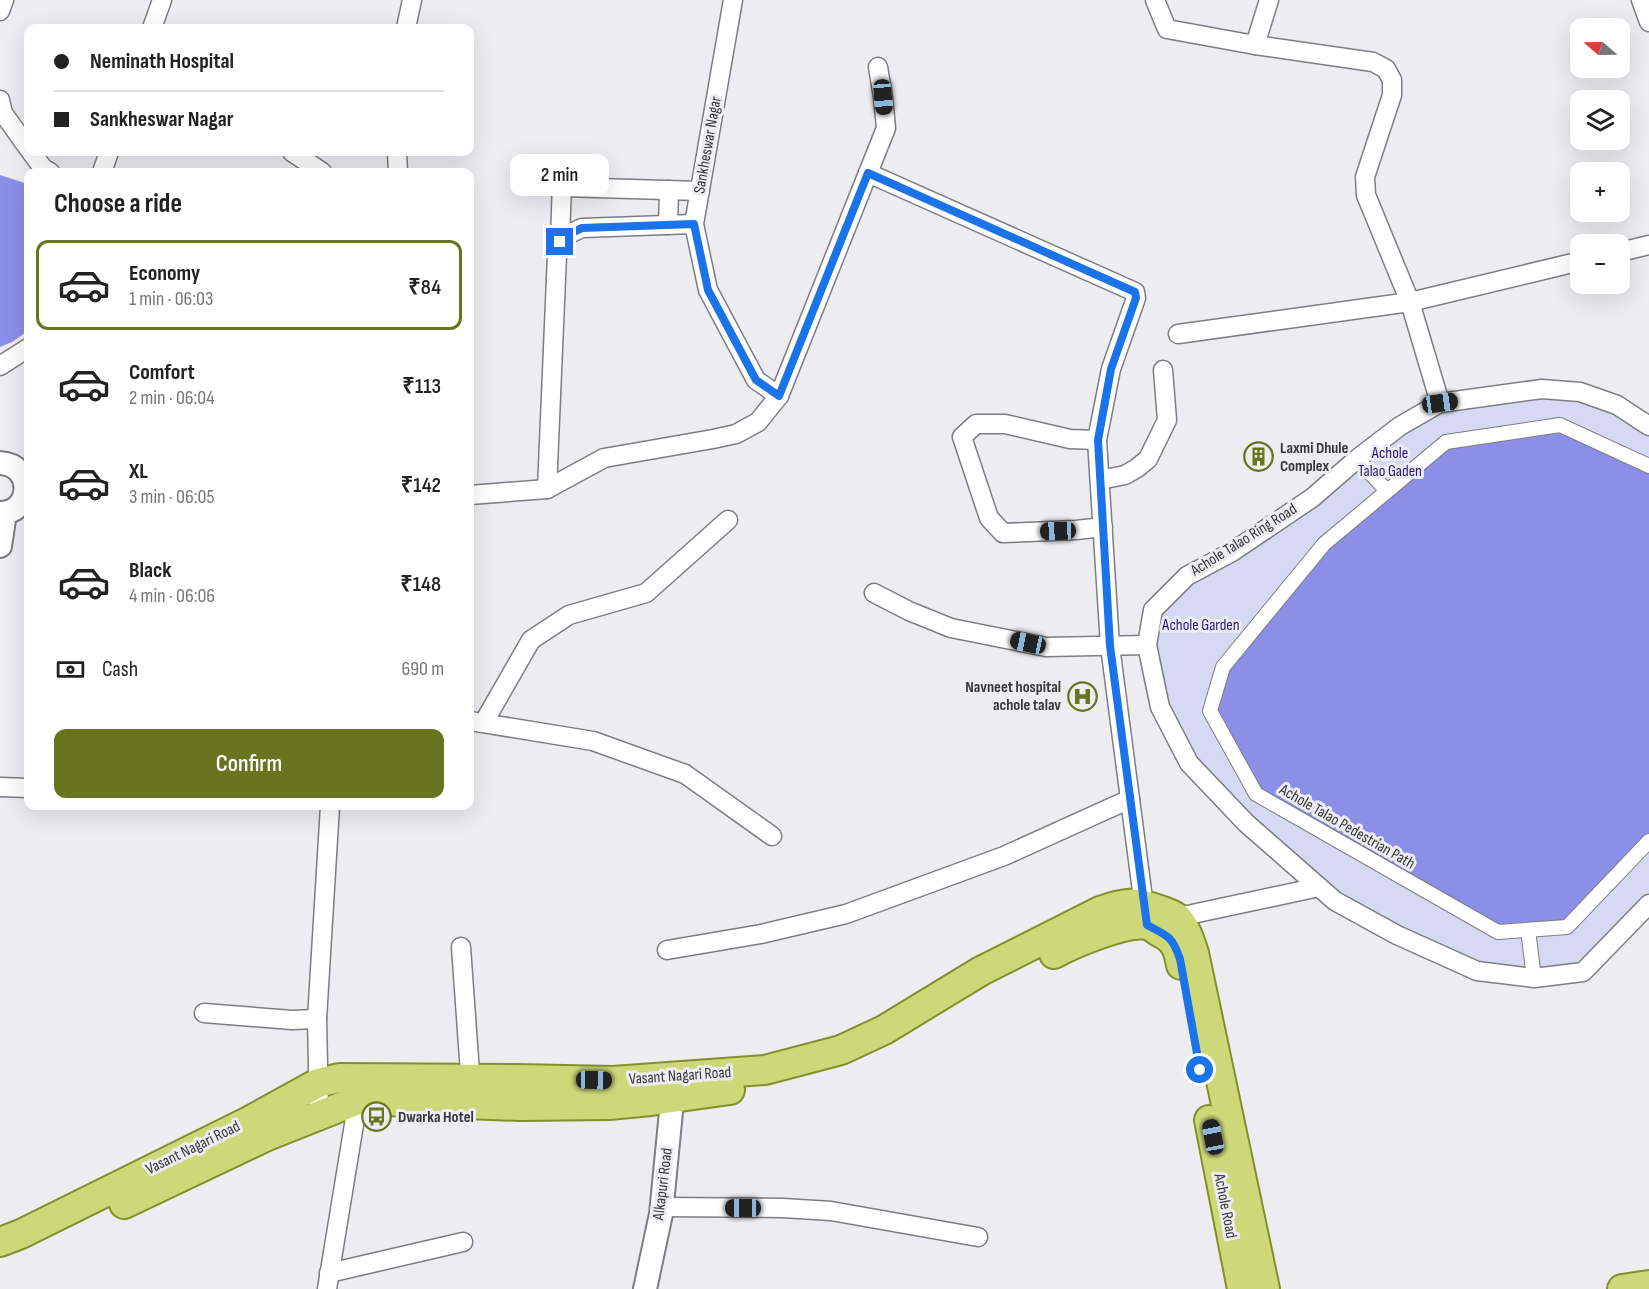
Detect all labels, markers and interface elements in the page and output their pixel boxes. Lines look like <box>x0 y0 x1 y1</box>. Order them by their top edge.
north arrow <box>1570 18 1630 78</box>
map controls <box>1570 18 1630 294</box>
text: Neminath Hospital <box>90 48 234 75</box>
car <box>872 78 894 116</box>
button: layers <box>1570 90 1630 150</box>
street label: Sankheswar Nagar <box>690 95 726 195</box>
text: Sankheswar Nagar <box>90 106 233 133</box>
callout: 2 min <box>510 155 610 197</box>
button: + <box>1570 162 1630 222</box>
text: 2 min <box>541 163 578 187</box>
text: Choose a ride <box>54 188 182 220</box>
route end <box>546 228 573 255</box>
button: − <box>1570 234 1630 294</box>
icon: car <box>57 258 111 312</box>
text: Economy <box>129 260 200 287</box>
text: ₹84 <box>408 274 441 301</box>
text: 1 min · 06:03 <box>129 287 213 311</box>
icon: car <box>57 357 111 411</box>
text: Comfort <box>129 359 195 386</box>
text: ₹113 <box>402 373 441 400</box>
text: 2 min · 06:04 <box>129 386 215 410</box>
car <box>1421 392 1459 414</box>
place label: Laxmi Dhule Complex <box>1280 439 1349 476</box>
building icon: Laxmi Dhule Complex <box>1243 441 1275 473</box>
park label: Achole Talao Gaden <box>1358 444 1422 481</box>
icon: car <box>57 456 111 510</box>
text: XL <box>129 458 148 485</box>
text: ₹142 <box>401 472 441 499</box>
text: 3 min · 06:05 <box>129 485 214 509</box>
street label: Achole Talao Ring Road <box>1187 500 1301 581</box>
car <box>1040 521 1076 541</box>
icon: car <box>57 555 111 609</box>
text: Black <box>129 557 171 584</box>
text: ₹148 <box>400 571 441 598</box>
text: 4 min · 06:06 <box>129 584 215 608</box>
park label: Achole Garden <box>1161 616 1240 635</box>
car <box>1009 630 1047 656</box>
icon: cash <box>54 653 87 686</box>
text: Cash <box>102 656 138 683</box>
text: 690 m <box>402 657 444 681</box>
place label: Navneet hospital achole talav <box>965 678 1061 715</box>
hospital icon: Navneet hospital achole talav <box>1066 680 1098 712</box>
button: Confirm <box>54 729 444 798</box>
street label: Achole Talao Pedestrian Path <box>1275 780 1418 874</box>
route start <box>1186 1056 1213 1083</box>
street label: Vasant Nagari Road <box>628 1063 732 1089</box>
car <box>576 1071 612 1089</box>
bus stop icon: Dwarka Hotel <box>361 1101 393 1133</box>
place label: Dwarka Hotel <box>398 1108 474 1127</box>
street label: Vasant Nagari Road <box>143 1117 243 1179</box>
car <box>1201 1118 1225 1156</box>
street label: Alkapuri Road <box>649 1147 677 1222</box>
street label: Achole Road <box>1209 1171 1241 1240</box>
car <box>725 1199 761 1217</box>

